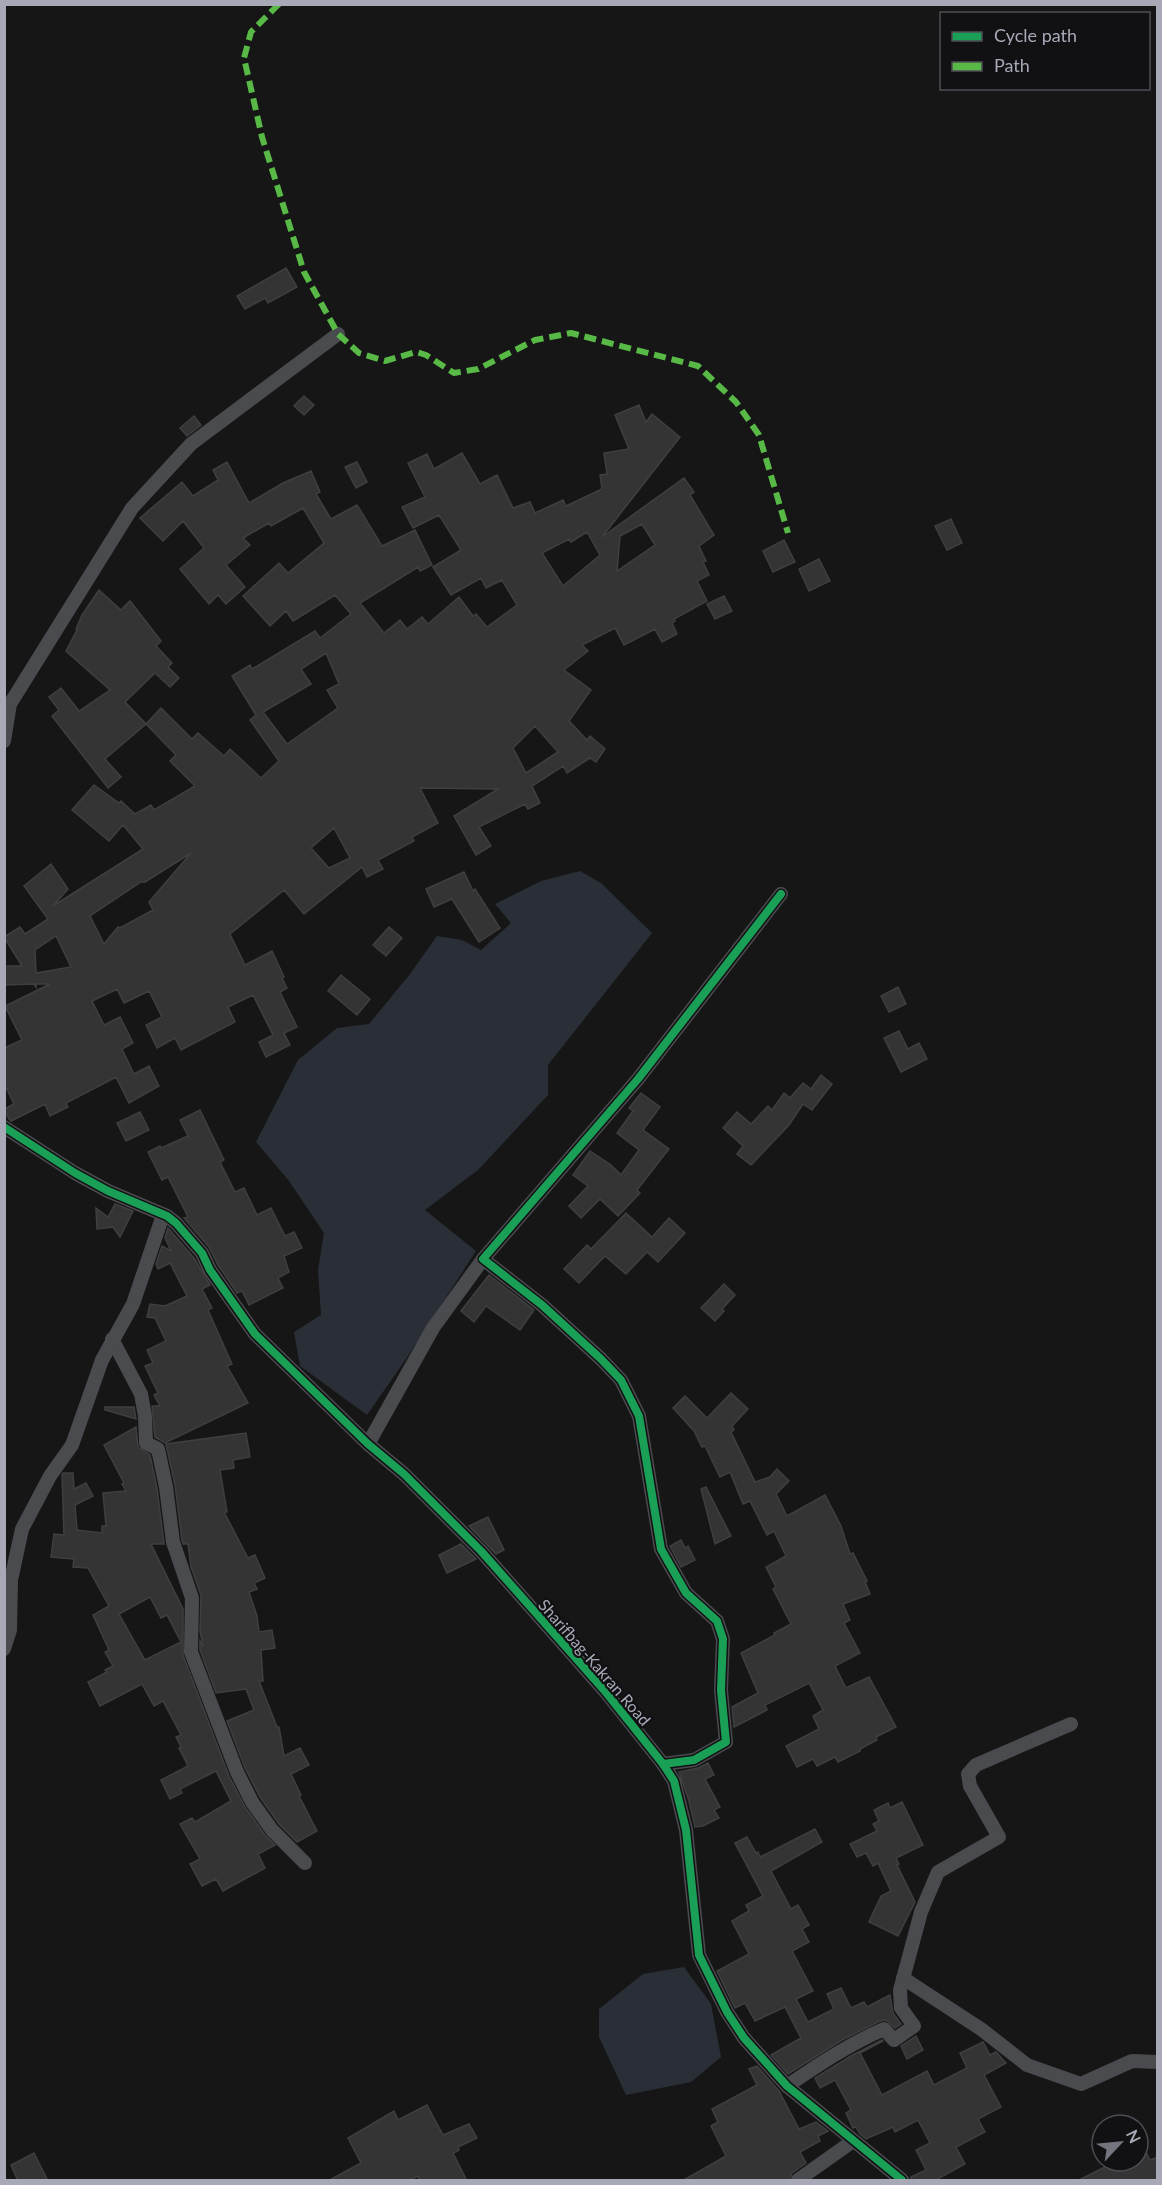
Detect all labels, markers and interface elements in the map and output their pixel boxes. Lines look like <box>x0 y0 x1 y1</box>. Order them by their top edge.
legend <box>940 12 1150 90</box>
text: Cycle path <box>994 24 1077 46</box>
text: Path <box>994 54 1030 76</box>
street label: Sharifbag-Kakran Road <box>535 1595 655 1729</box>
north arrow <box>1090 2113 1150 2173</box>
text: N <box>1123 2127 1145 2146</box>

